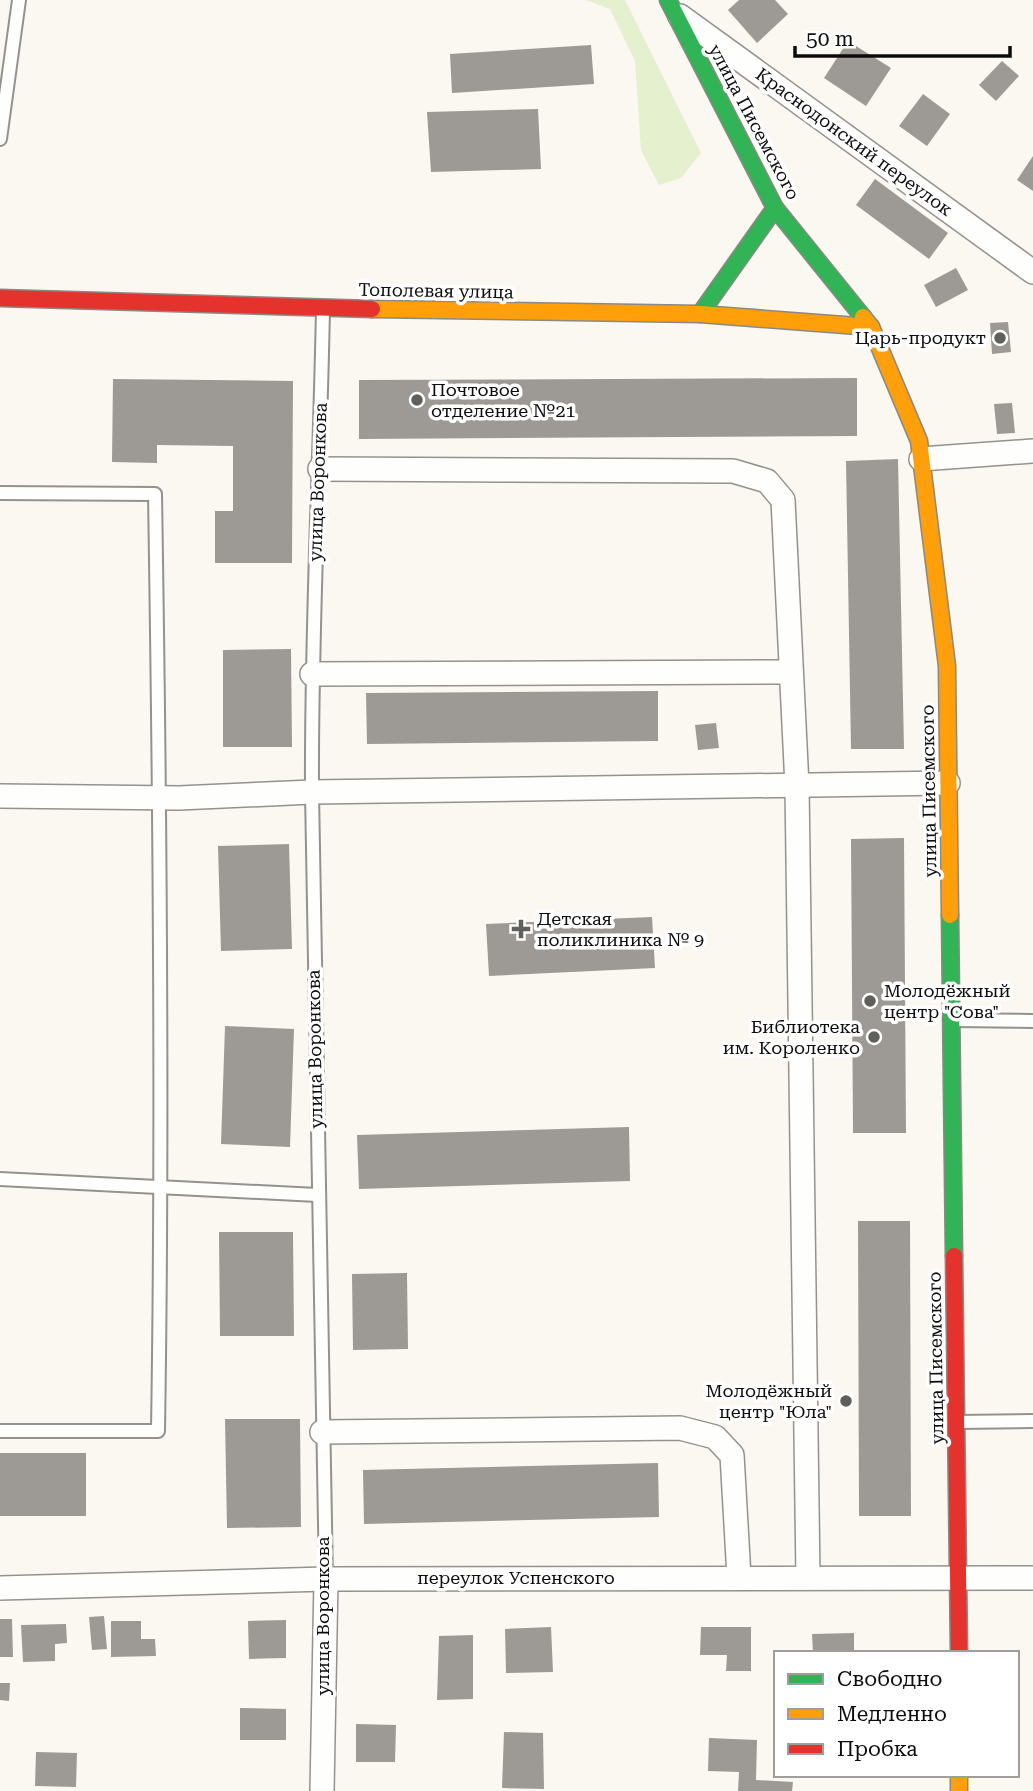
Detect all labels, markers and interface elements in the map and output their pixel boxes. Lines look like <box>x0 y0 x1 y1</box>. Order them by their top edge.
scale bar <box>795 14 1010 58</box>
text: 50 m <box>806 27 854 51</box>
street label: улица Писемского <box>705 40 804 203</box>
street label: Краснодонский переулок <box>752 63 957 220</box>
street label: Тополевая улица <box>358 279 514 302</box>
place label: Царь-продукт <box>855 327 986 348</box>
marker: Царь-продукт <box>992 330 1008 346</box>
place label: Почтовое отделение №21 <box>431 379 576 421</box>
marker: Почтовое отделение №21 <box>409 392 425 408</box>
street label: улица Воронкова <box>304 402 331 562</box>
street label: улица Писемского <box>916 704 941 878</box>
place label: Детская поликлиника № 9 <box>537 908 704 950</box>
marker: Детская поликлиника № 9 <box>511 919 531 939</box>
street label: улица Воронкова <box>303 969 326 1129</box>
place label: Молодёжный центр "Сова" <box>884 980 1010 1022</box>
marker: Молодёжный центр "Сова" <box>862 993 878 1009</box>
place label: Библиотека им. Короленко <box>723 1016 860 1058</box>
marker: Библиотека им. Короленко <box>866 1029 882 1045</box>
street label: улица Писемского <box>923 1271 948 1445</box>
place label: Молодёжный центр "Юла" <box>706 1380 832 1422</box>
marker: Молодёжный центр "Юла" <box>838 1393 854 1409</box>
street label: улица Воронкова <box>312 1536 333 1696</box>
street label: переулок Успенского <box>417 1567 615 1588</box>
legend <box>774 1651 1019 1777</box>
text: Свободно <box>837 1667 943 1691</box>
text: Медленно <box>837 1702 947 1726</box>
text: Пробка <box>837 1737 918 1761</box>

